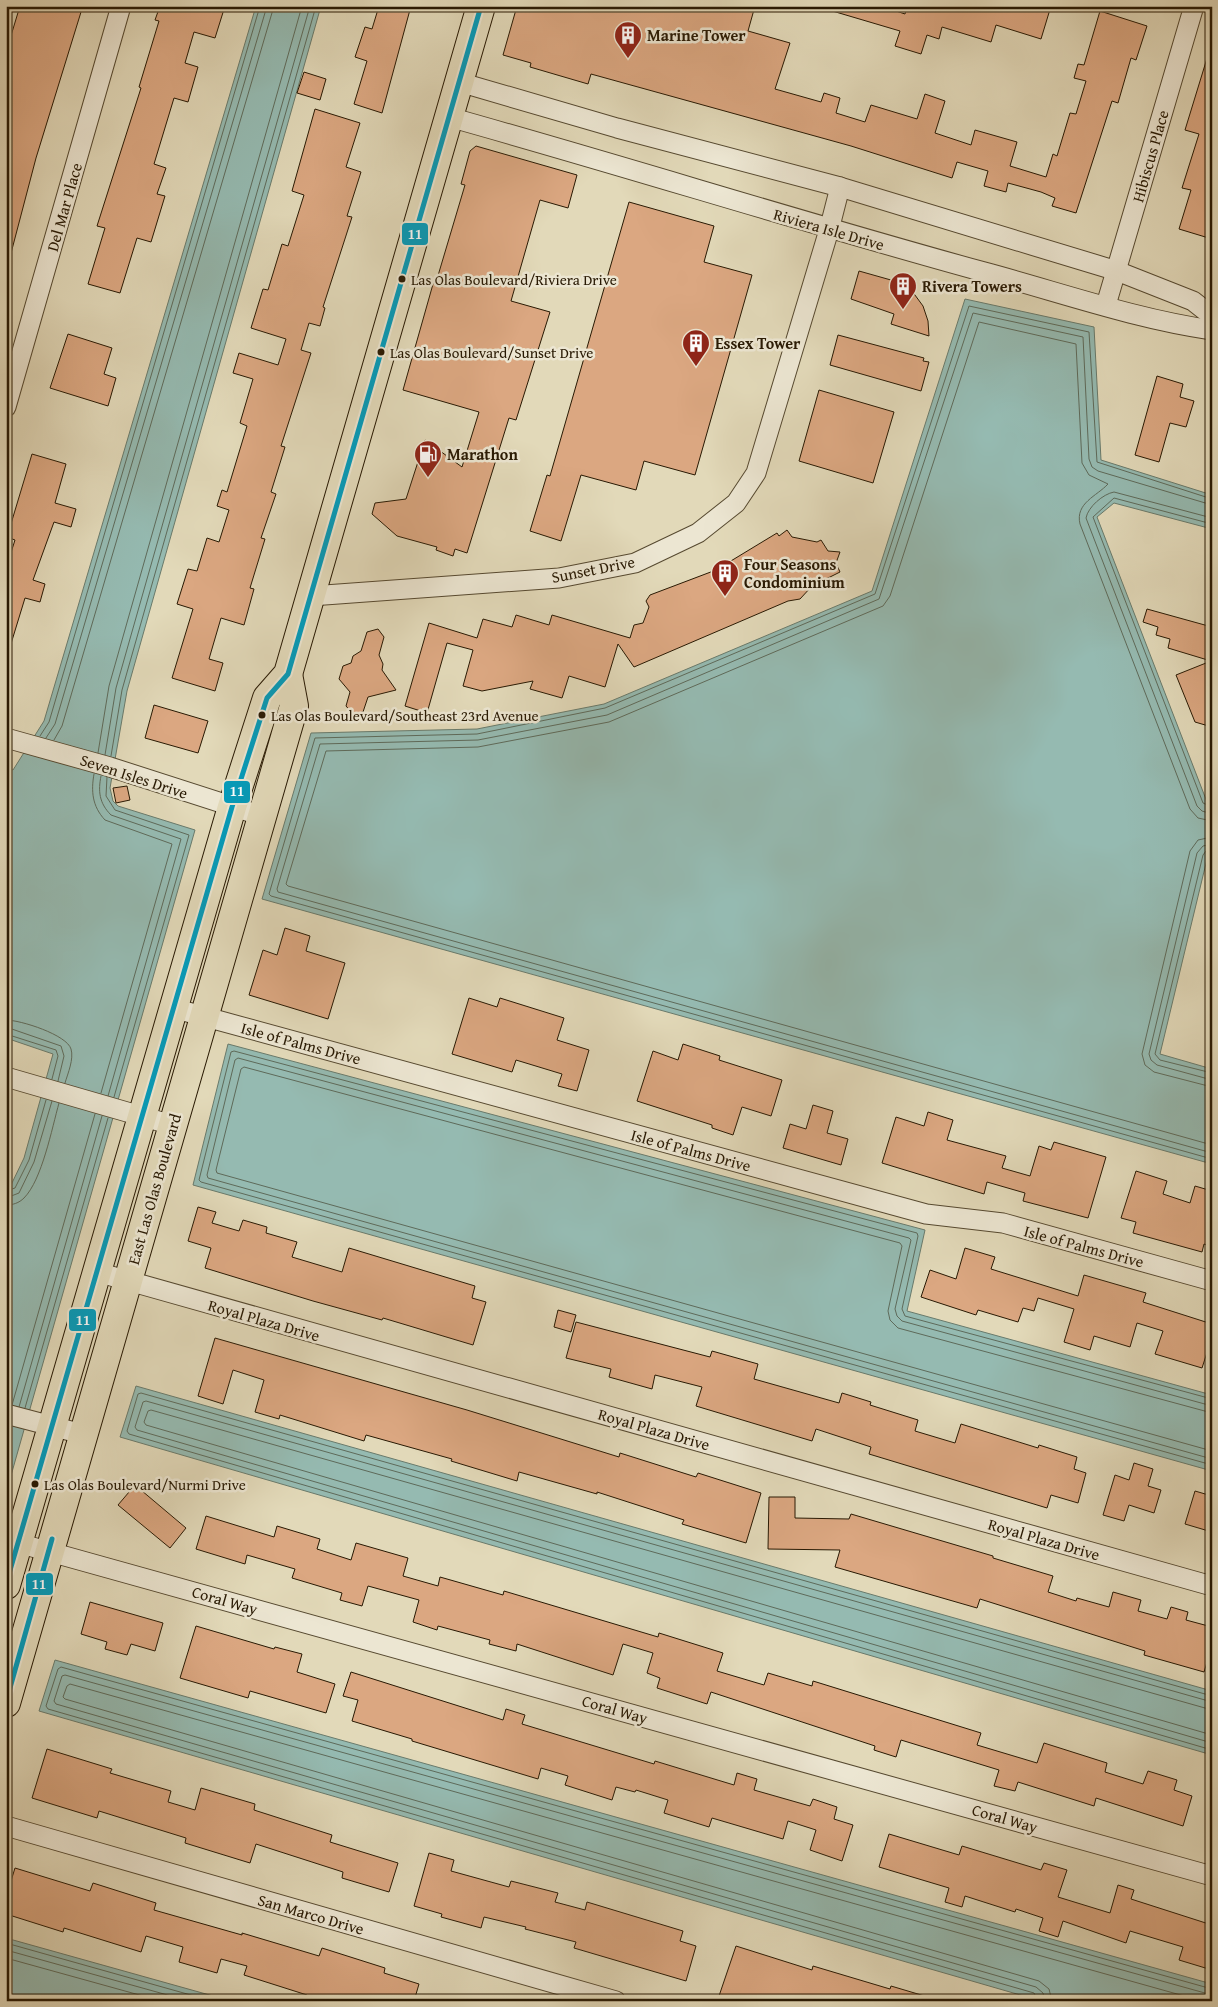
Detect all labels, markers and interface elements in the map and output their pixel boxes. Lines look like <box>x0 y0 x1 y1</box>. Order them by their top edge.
building icon: Marine Tower <box>613 20 643 59</box>
place label: Marine Tower <box>647 23 746 47</box>
street label: Hibiscus Place <box>1125 107 1175 205</box>
street label: Del Mar Place <box>40 160 88 254</box>
street label: Riviera Isle Drive <box>771 202 887 256</box>
line badge: 11 <box>401 222 429 246</box>
text: 11 <box>408 224 422 244</box>
place label: Las Olas Boulevard/Riviera Drive <box>411 269 617 290</box>
building icon: Rivera Towers <box>888 271 918 310</box>
marker: Las Olas Boulevard/Riviera Drive <box>397 274 407 284</box>
place label: Rivera Towers <box>922 274 1022 298</box>
building icon: Essex Tower <box>681 328 711 367</box>
place label: Essex Tower <box>715 331 801 355</box>
place label: Las Olas Boulevard/Sunset Drive <box>390 342 593 363</box>
marker: Las Olas Boulevard/Sunset Drive <box>376 347 386 357</box>
fuel station icon: Marathon <box>413 439 443 478</box>
place label: Marathon <box>447 442 518 466</box>
street label: Sunset Drive <box>549 549 637 589</box>
place label: Four Seasons Condominium <box>744 552 845 594</box>
building icon: Four Seasons Condominium <box>710 558 740 597</box>
place label: Las Olas Boulevard/Southeast 23rd Avenue <box>271 705 539 726</box>
marker: Las Olas Boulevard/Southeast 23rd Avenue <box>257 710 267 720</box>
street label: Seven Isles Drive <box>77 747 191 805</box>
line badge: 11 <box>223 780 251 804</box>
text: 11 <box>230 781 244 801</box>
street label: Isle of Palms Drive <box>238 1015 364 1071</box>
street label: East Las Olas Boulevard <box>121 1110 187 1267</box>
street label: Isle of Palms Drive <box>628 1122 754 1178</box>
street label: Isle of Palms Drive <box>1021 1218 1147 1274</box>
street label: Royal Plaza Drive <box>205 1293 323 1347</box>
line badge: 11 <box>68 1308 97 1332</box>
text: 11 <box>76 1310 90 1330</box>
street label: Royal Plaza Drive <box>595 1402 713 1456</box>
place label: Las Olas Boulevard/Nurmi Drive <box>44 1474 246 1495</box>
marker: Las Olas Boulevard/Nurmi Drive <box>30 1479 40 1489</box>
street label: Royal Plaza Drive <box>985 1512 1103 1566</box>
line badge: 11 <box>25 1572 54 1596</box>
text: 11 <box>32 1574 46 1594</box>
street label: Coral Way <box>189 1579 261 1621</box>
street label: Coral Way <box>579 1688 651 1730</box>
street label: Coral Way <box>969 1797 1041 1839</box>
street label: San Marco Drive <box>255 1887 367 1941</box>

